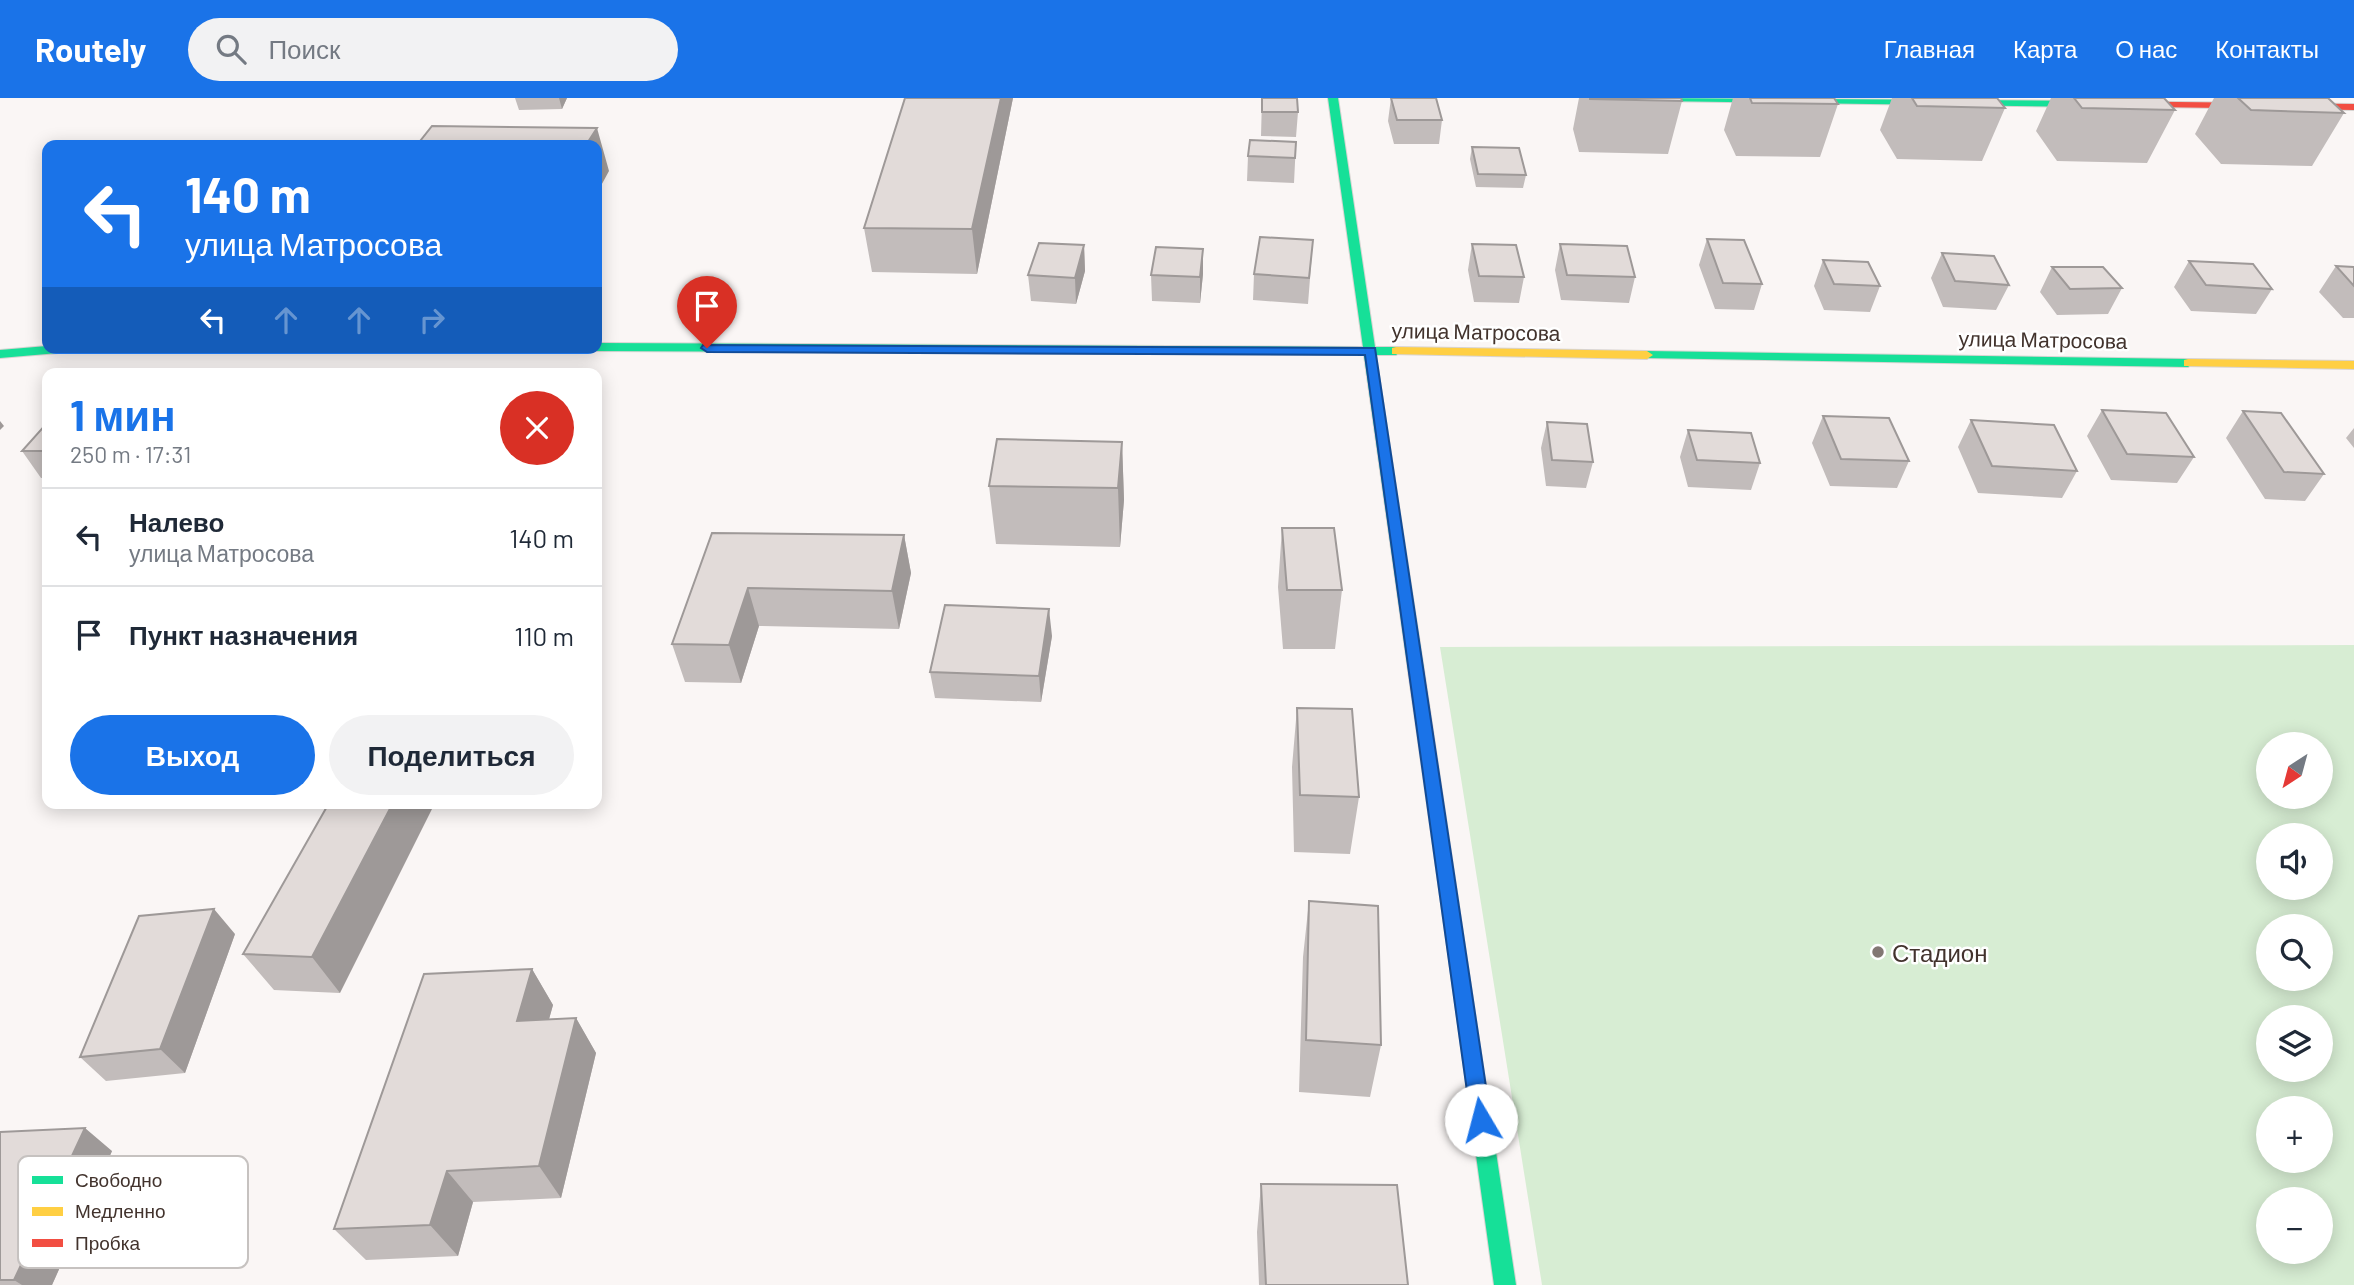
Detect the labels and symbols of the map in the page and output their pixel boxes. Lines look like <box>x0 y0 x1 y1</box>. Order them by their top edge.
pin <box>677 276 737 348</box>
street label: улица Матросова <box>1391 317 1561 345</box>
street label: улица Матросова <box>1958 325 2128 353</box>
north arrow <box>2256 732 2333 808</box>
place label: Стадион <box>1892 938 1987 967</box>
marker: Стадион <box>1870 944 1886 960</box>
position arrow <box>1444 1083 1518 1157</box>
legend <box>18 1156 248 1268</box>
text: Свободно <box>75 1168 162 1191</box>
text: Медленно <box>75 1199 165 1222</box>
text: Пробка <box>75 1231 140 1254</box>

